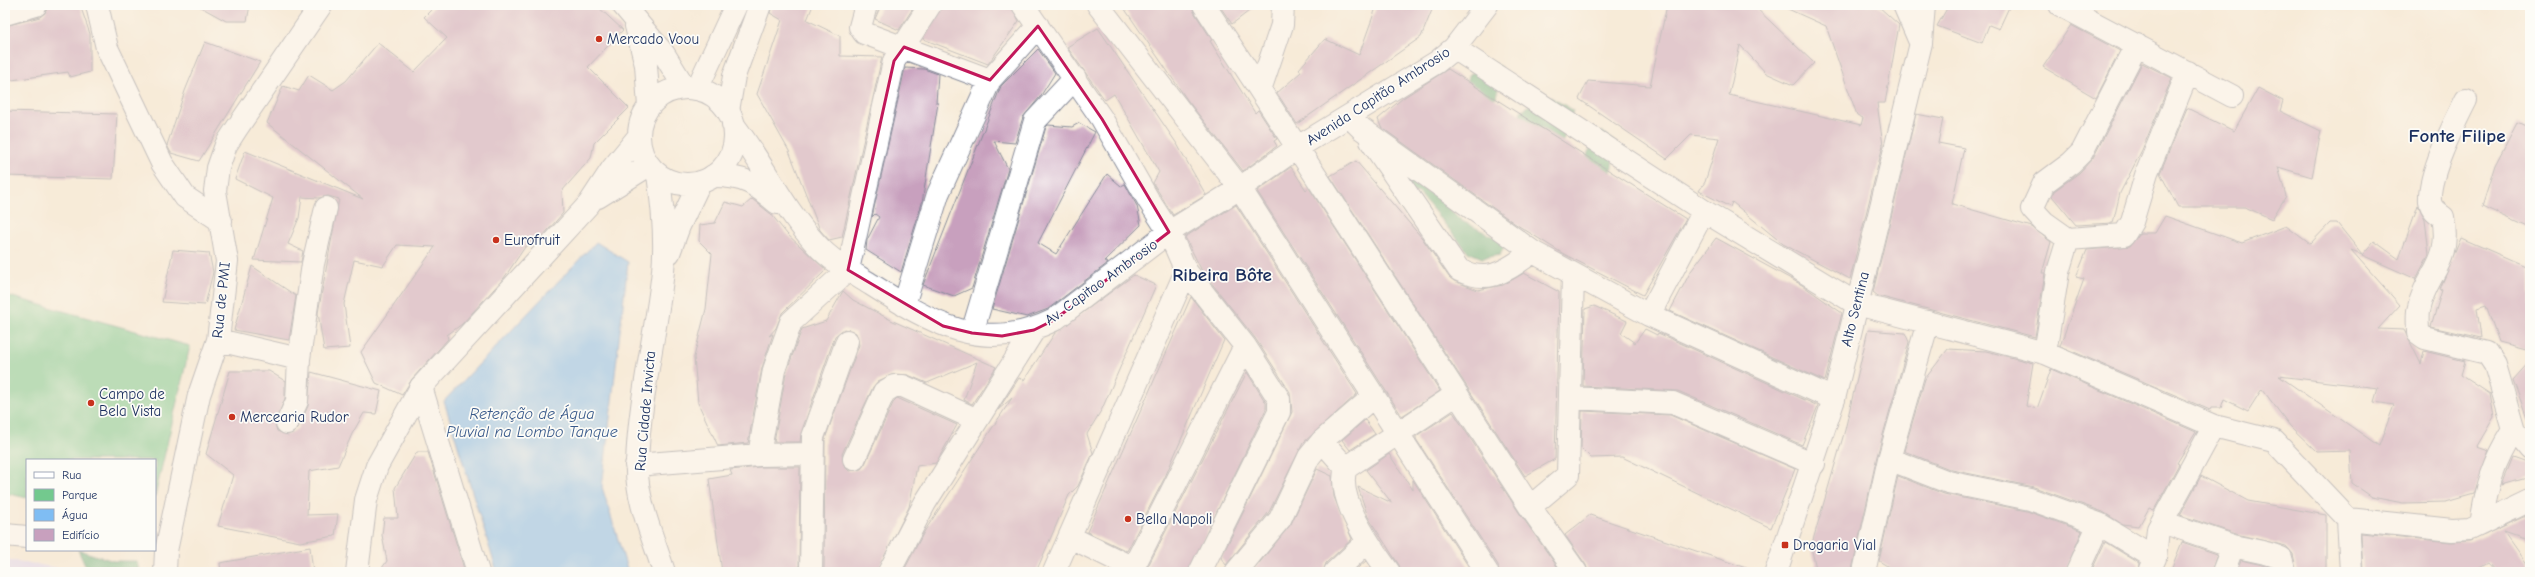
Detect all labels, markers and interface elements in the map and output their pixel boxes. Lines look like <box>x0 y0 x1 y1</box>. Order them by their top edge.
place label: Mercado Voou <box>607 30 699 48</box>
marker: Mercado Voou <box>594 34 604 44</box>
street label: Avenida Capitão Ambrosio <box>1303 43 1453 149</box>
district label: Fonte Filipe <box>2408 125 2506 147</box>
place label: Eurofruit <box>504 231 560 249</box>
marker: Eurofruit <box>491 235 501 245</box>
street label: Av. Capitao Ambrosio <box>1041 235 1161 329</box>
street label: Rua de PMI <box>208 261 234 339</box>
district label: Ribeira Bôte <box>1172 264 1272 286</box>
street label: Alto Sentina <box>1837 270 1873 348</box>
street label: Rua Cidade Invicta <box>631 350 659 472</box>
place label: Campo de Bela Vista <box>99 385 165 420</box>
marker: Campo de Bela Vista <box>86 398 96 408</box>
water label: Retenção de Água Pluvial na Lombo Tanque <box>446 404 618 441</box>
place label: Mercearia Rudor <box>240 408 349 426</box>
marker: Mercearia Rudor <box>227 412 237 422</box>
legend <box>26 459 156 551</box>
text: Rua <box>62 468 81 482</box>
text: Parque <box>62 488 97 502</box>
text: Água <box>62 508 88 522</box>
place label: Bella Napoli <box>1136 510 1212 528</box>
marker: Bella Napoli <box>1123 514 1133 524</box>
text: Edifício <box>62 528 99 542</box>
place label: Drogaria Vial <box>1793 536 1876 554</box>
marker: Drogaria Vial <box>1780 540 1790 550</box>

